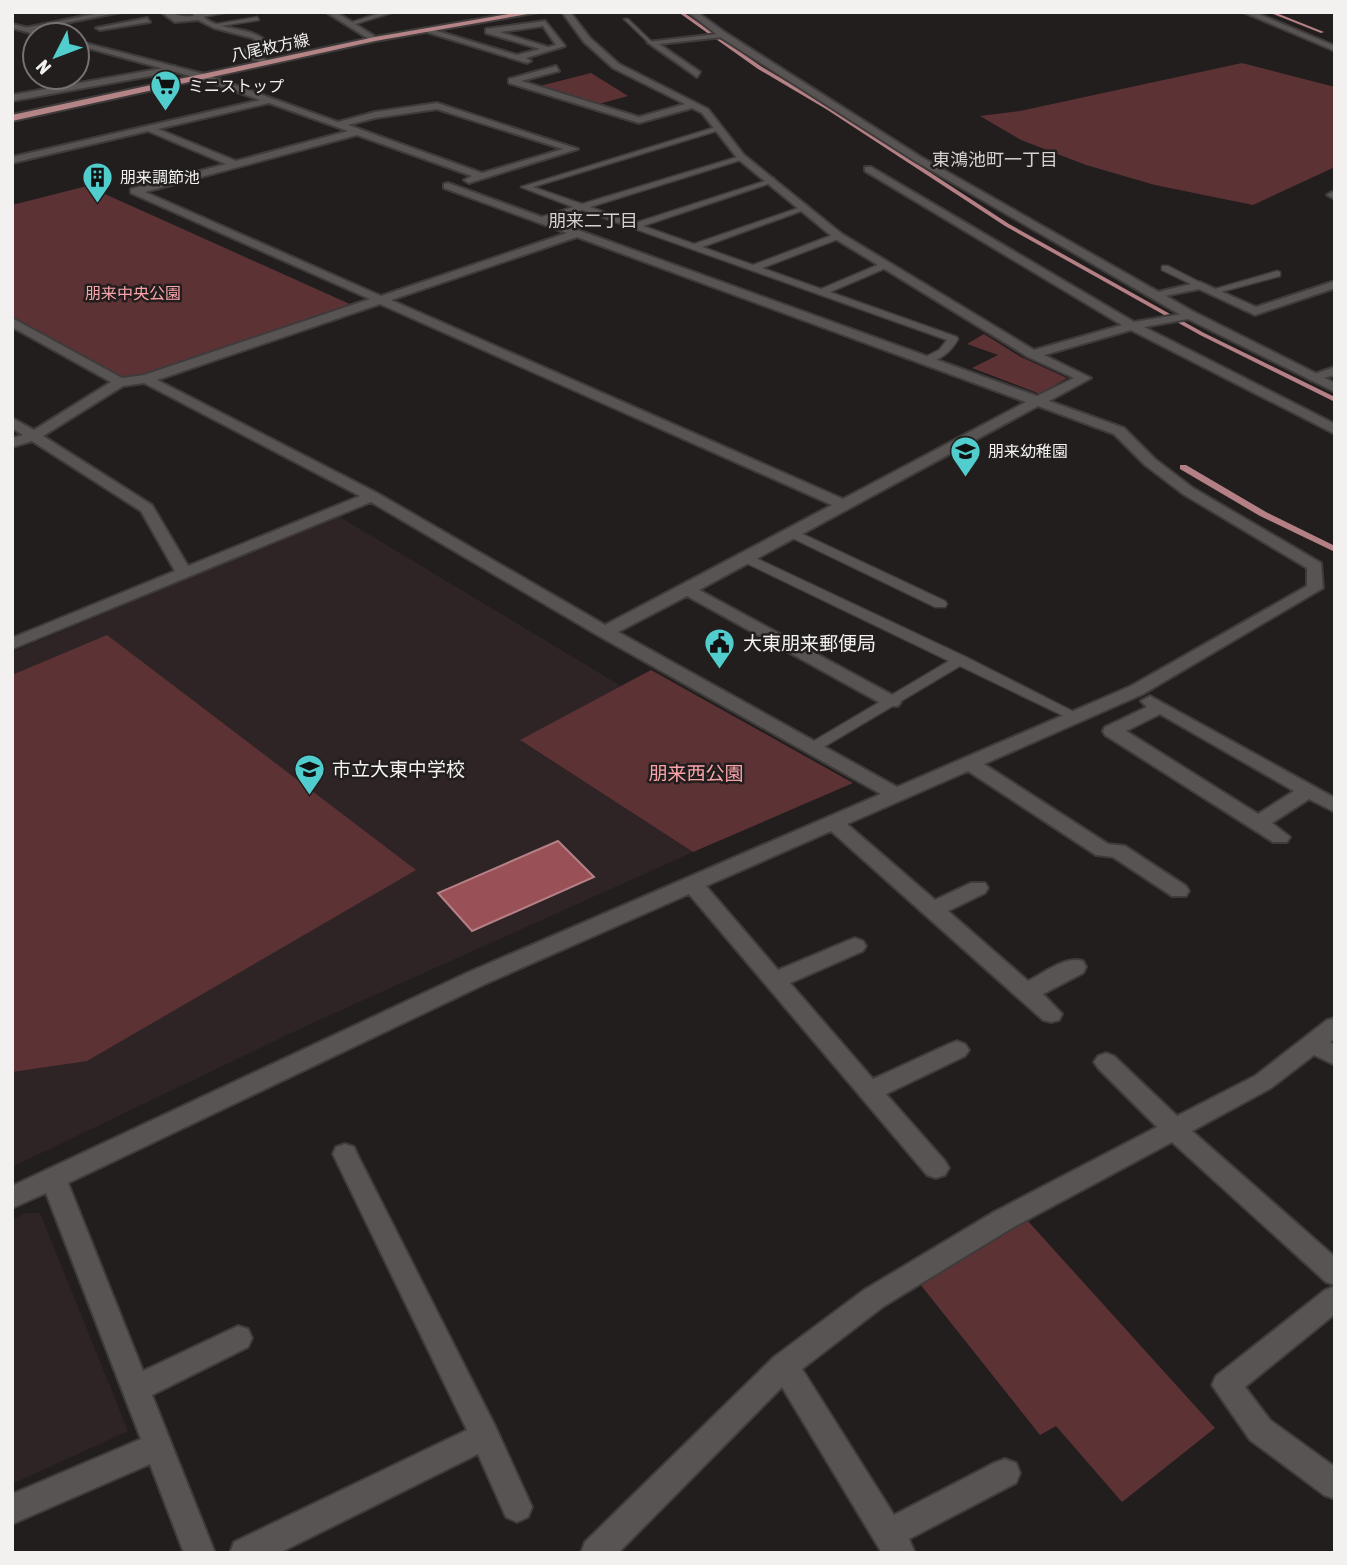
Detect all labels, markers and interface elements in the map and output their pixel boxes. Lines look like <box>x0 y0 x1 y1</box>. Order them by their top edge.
north arrow <box>21 21 91 91</box>
street label: 八尾枚方線 <box>229 30 311 64</box>
text: N <box>31 56 55 79</box>
supermarket icon: ミニストップ <box>148 69 182 113</box>
place label: ミニストップ <box>188 77 284 95</box>
district label: 東鴻池町一丁目 <box>932 149 1058 170</box>
building icon: 朋来調節池 <box>80 160 114 204</box>
place label: 朋来調節池 <box>120 168 200 186</box>
district label: 朋来二丁目 <box>548 210 638 231</box>
park label: 朋来中央公園 <box>85 284 181 302</box>
school or university icon: 朋来幼稚園 <box>948 434 982 478</box>
place label: 朋来幼稚園 <box>988 442 1068 460</box>
public building icon: 大東朋来郵便局 <box>703 626 737 670</box>
place label: 大東朋来郵便局 <box>743 632 876 654</box>
school or university icon: 市立大東中学校 <box>292 752 326 796</box>
place label: 市立大東中学校 <box>332 758 465 780</box>
park label: 朋来西公園 <box>648 762 744 784</box>

